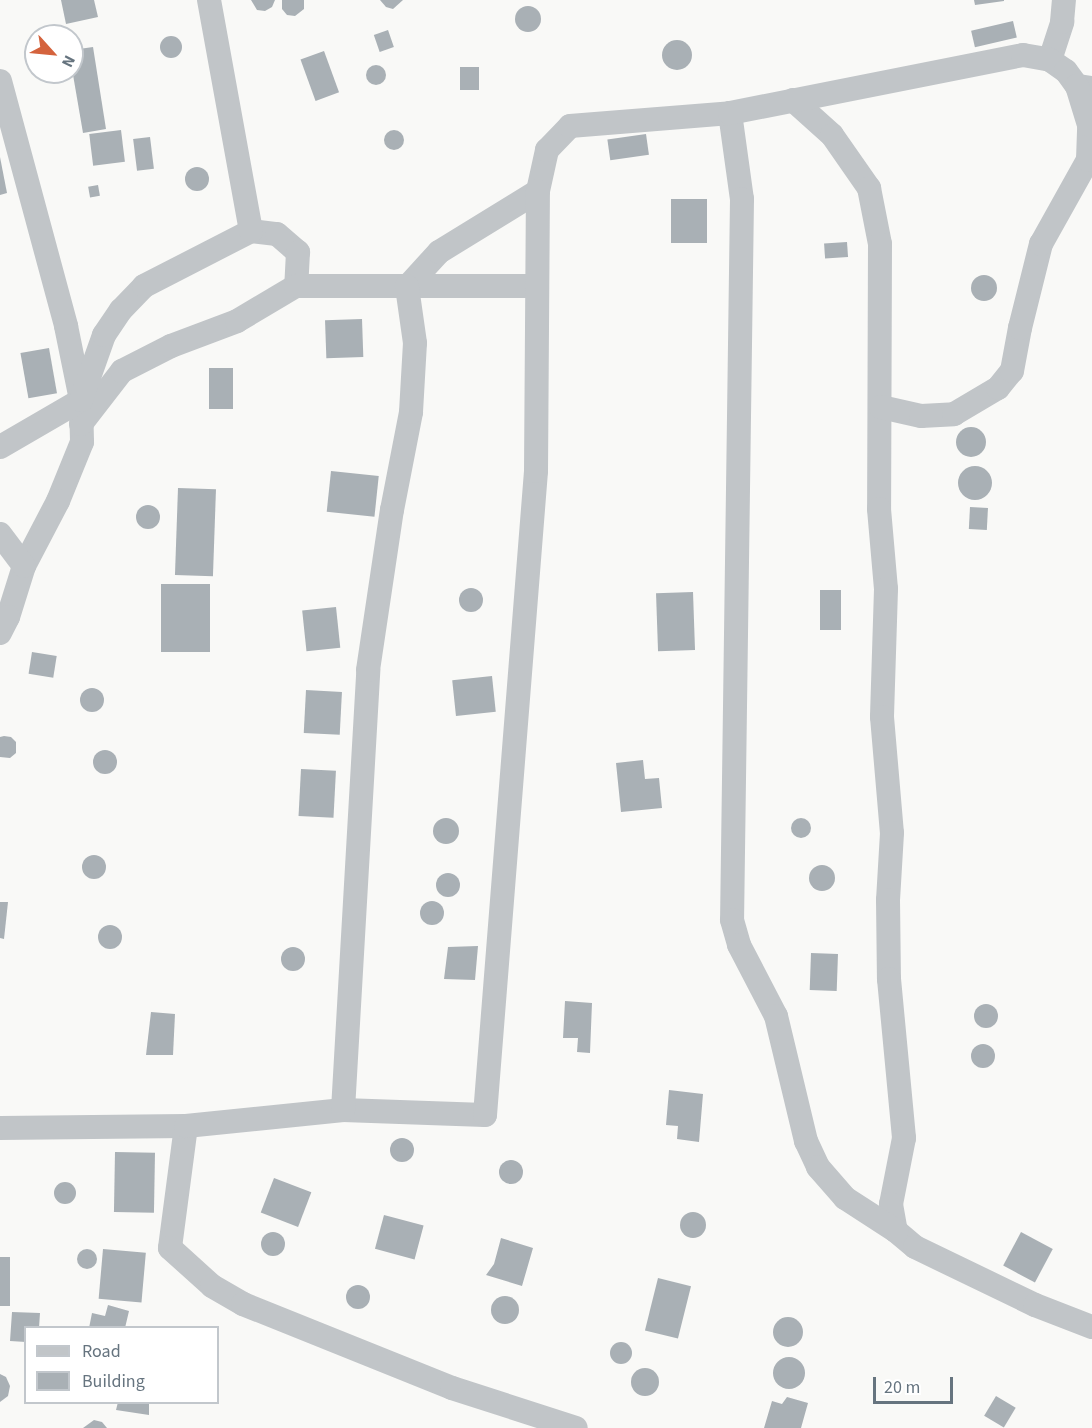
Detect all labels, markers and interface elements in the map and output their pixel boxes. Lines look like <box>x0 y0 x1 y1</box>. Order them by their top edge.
north arrow <box>24 24 84 84</box>
text: N <box>56 52 80 71</box>
legend <box>24 1326 219 1404</box>
text: Road <box>82 1339 121 1364</box>
scale bar <box>876 1365 956 1403</box>
text: Building <box>82 1369 145 1394</box>
text: 20 m <box>884 1375 920 1400</box>

